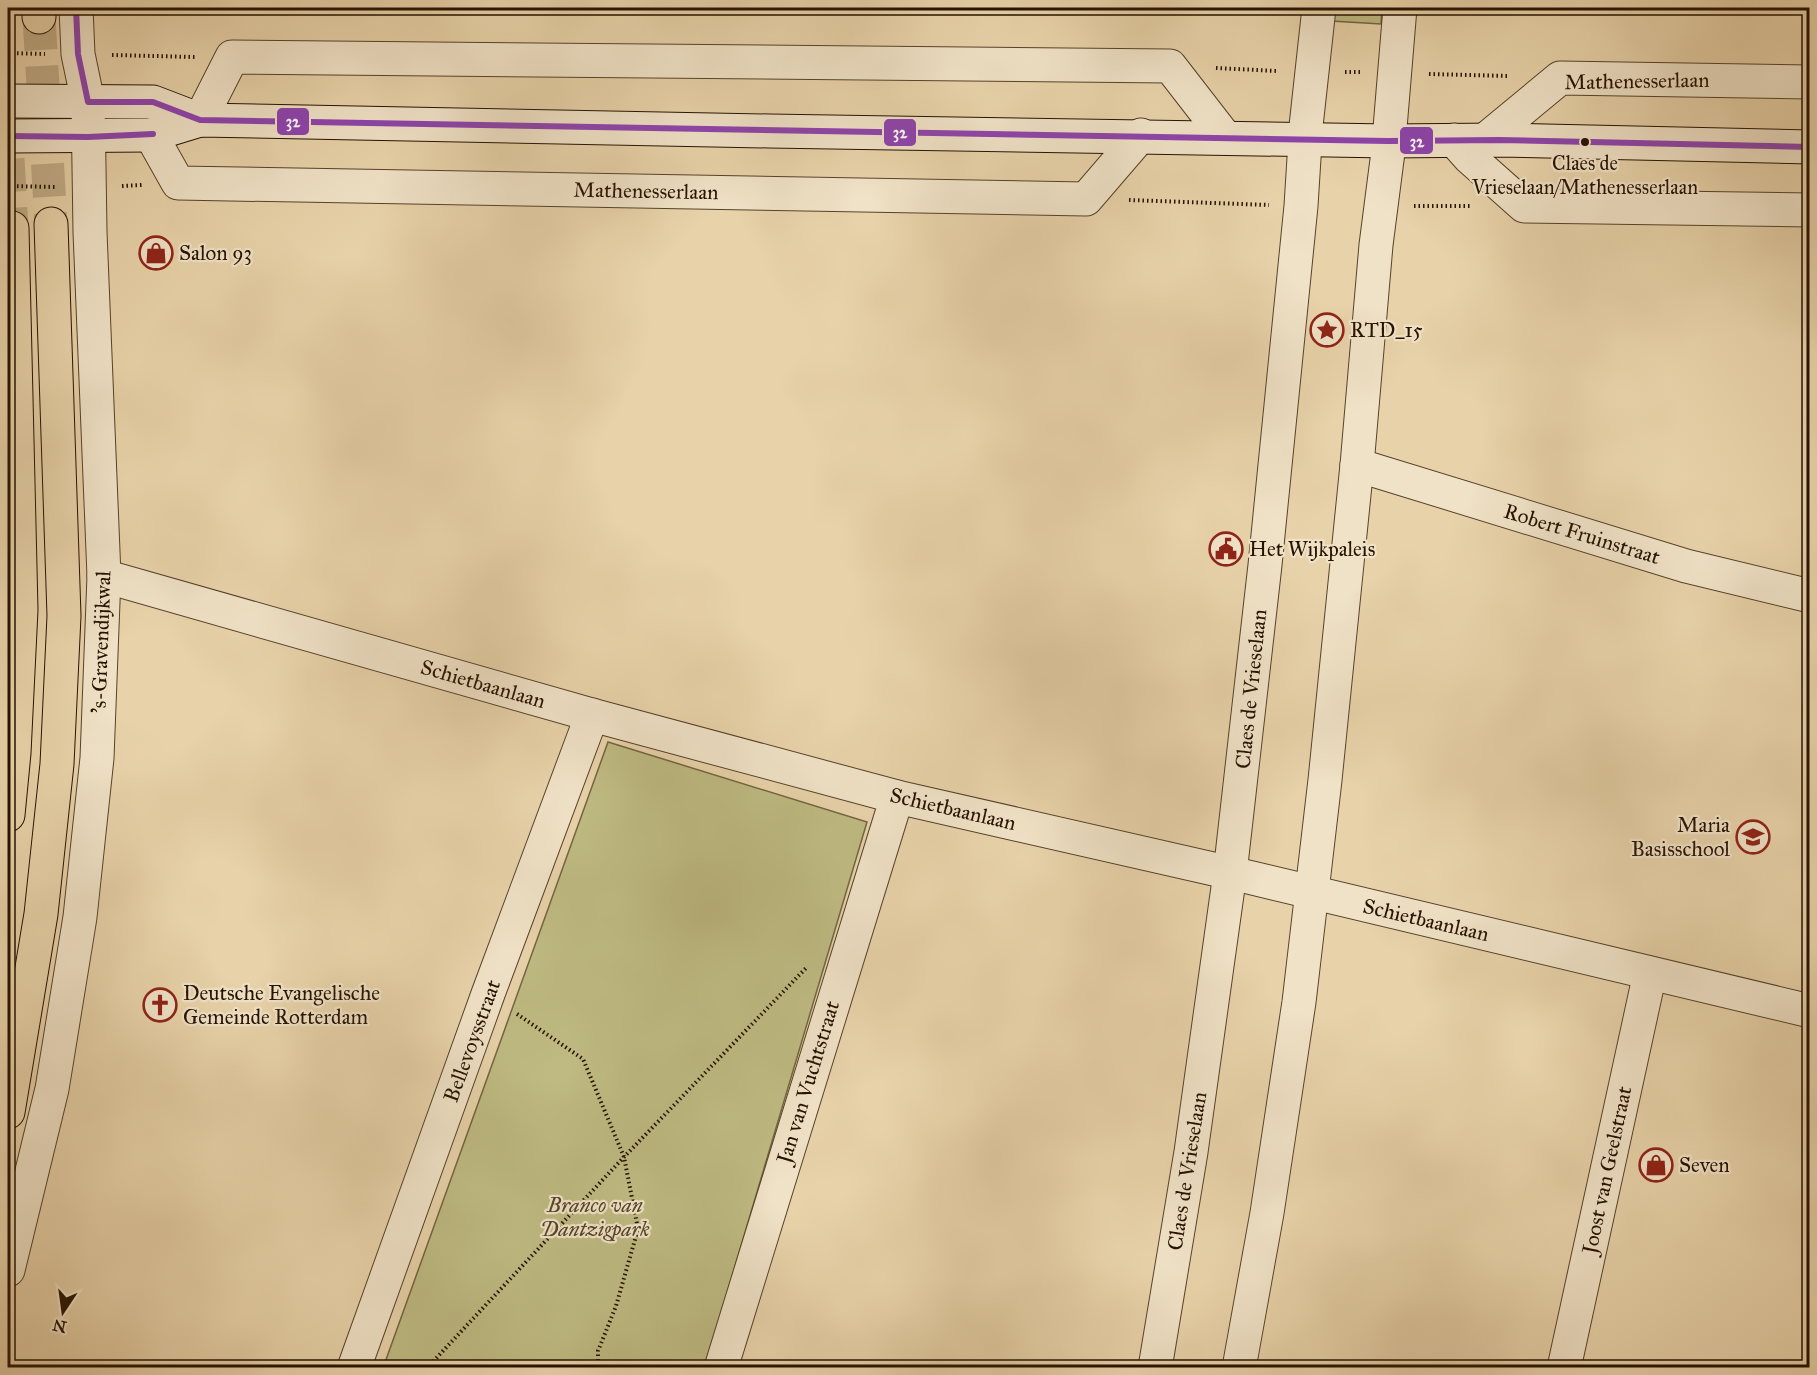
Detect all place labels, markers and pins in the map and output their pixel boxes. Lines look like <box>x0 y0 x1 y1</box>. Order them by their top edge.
marker: Claes de Vrieselaan/Mathenesserlaan <box>1579 136 1591 148</box>
place label: Claes de Vrieselaan/Mathenesserlaan <box>1471 151 1698 199</box>
shop icon: Salon 93 <box>138 235 174 271</box>
place label: Salon 93 <box>179 240 252 266</box>
place icon: RTD_15 <box>1309 312 1345 348</box>
place label: RTD_15 <box>1350 317 1423 343</box>
public building icon: Het Wijkpaleis <box>1208 531 1244 567</box>
place label: Het Wijkpaleis <box>1249 536 1375 562</box>
place label: Maria Basisschool <box>1631 812 1730 862</box>
school or university icon: Maria Basisschool <box>1735 819 1771 855</box>
place label: Deutsche Evangelische Gemeinde Rotterdam <box>183 980 380 1030</box>
church icon: Deutsche Evangelische Gemeinde Rotterdam <box>142 987 178 1023</box>
shop icon: Seven <box>1638 1147 1674 1183</box>
place label: Seven <box>1679 1152 1730 1178</box>

